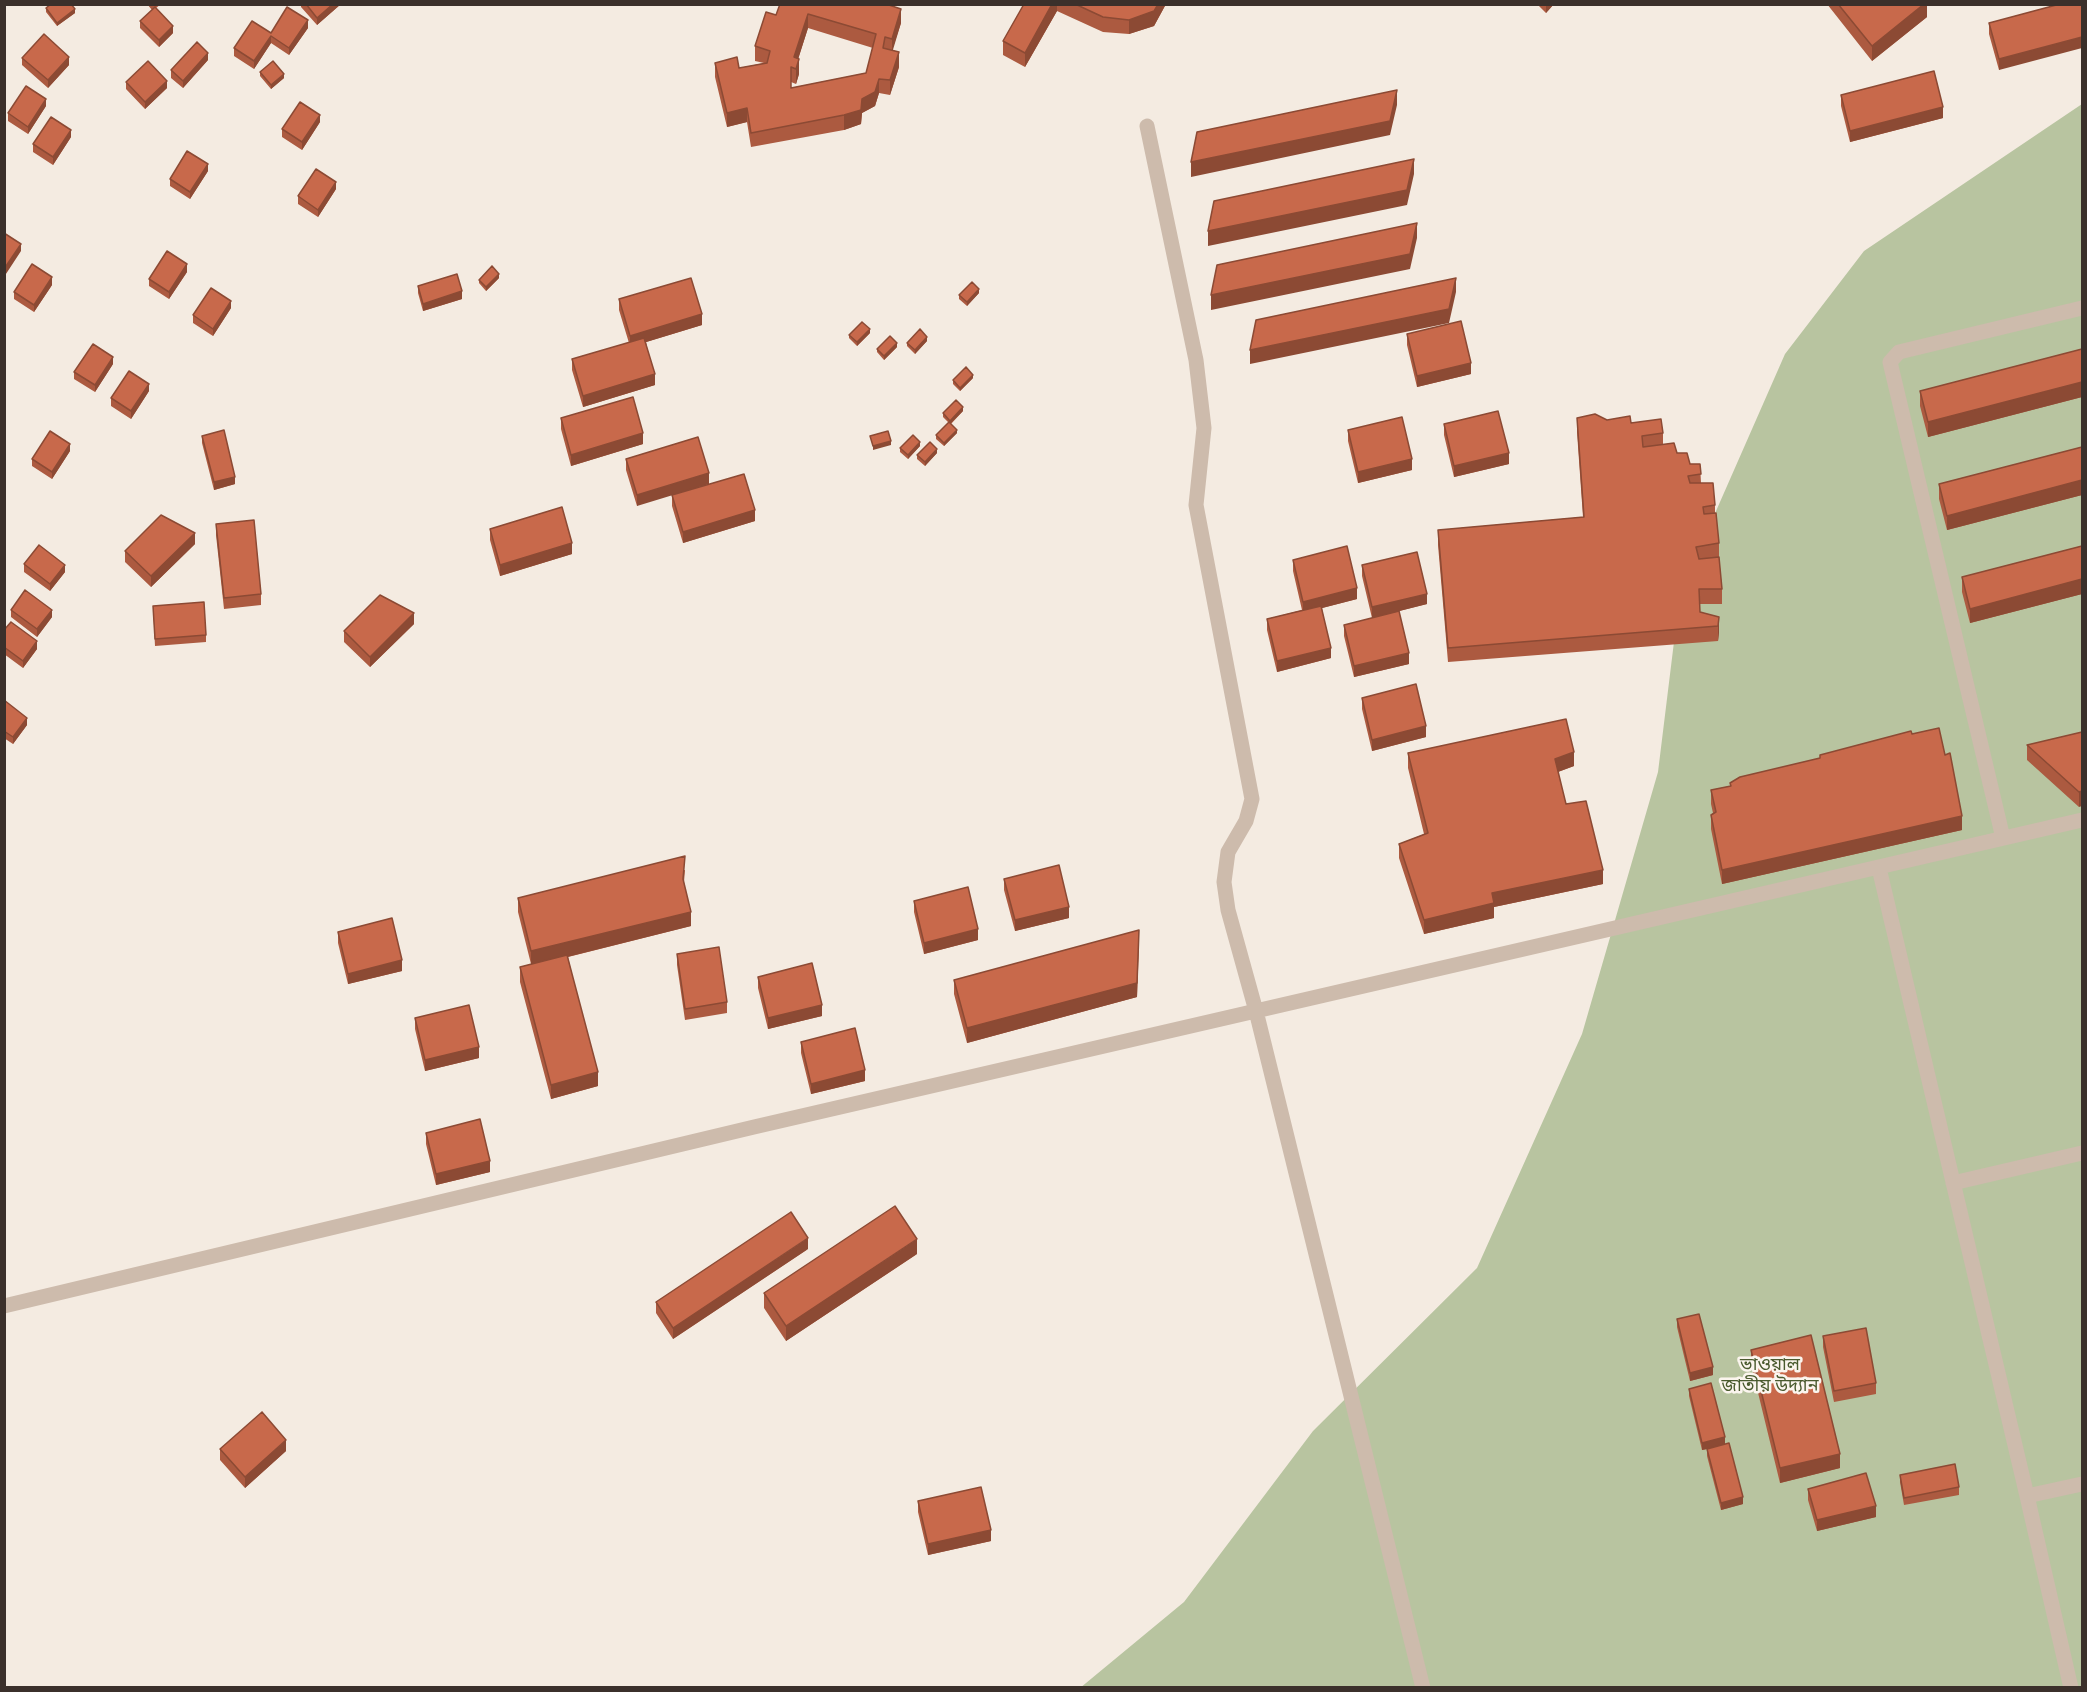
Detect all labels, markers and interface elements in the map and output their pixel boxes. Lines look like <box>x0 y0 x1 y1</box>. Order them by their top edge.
park label: ভাওয়াল জাতীয় উদ্যান <box>1722 1354 1818 1396</box>

